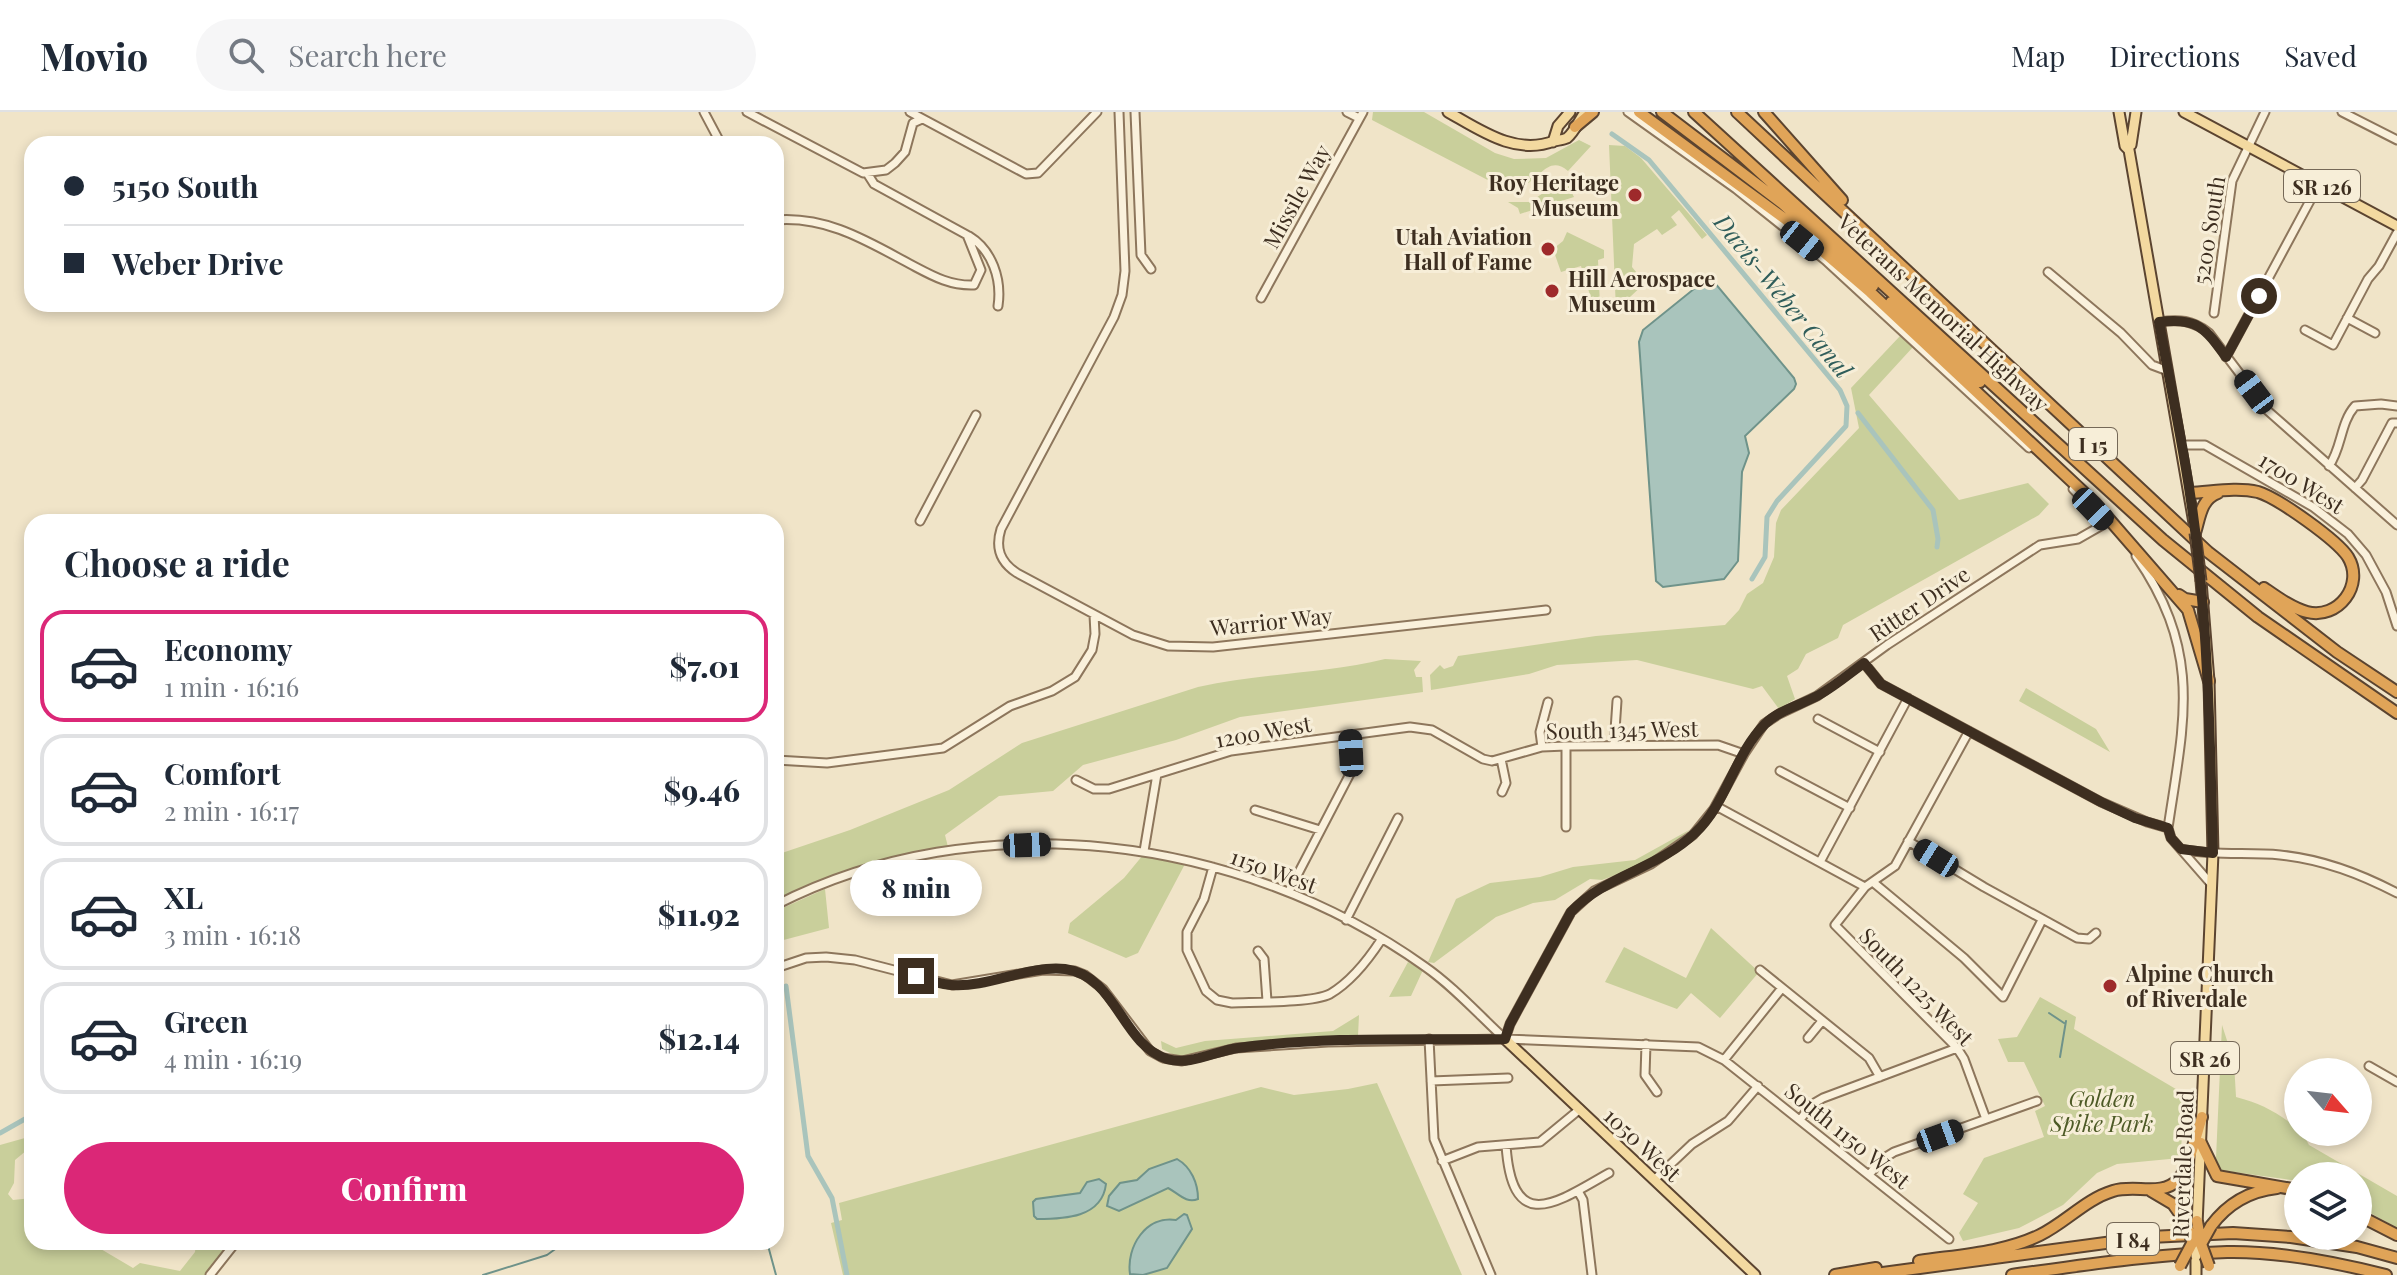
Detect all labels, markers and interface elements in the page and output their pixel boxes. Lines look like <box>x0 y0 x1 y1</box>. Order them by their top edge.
search box <box>196 19 756 91</box>
text: Movio <box>40 30 148 81</box>
icon: search <box>224 33 268 77</box>
text: Search here <box>288 35 447 75</box>
text: Map <box>2011 37 2065 74</box>
text: Directions <box>2109 37 2240 74</box>
text: Saved <box>2284 37 2357 74</box>
street label: Missile Way <box>1255 139 1337 253</box>
text: 5150 South <box>112 166 258 206</box>
place label: Roy Heritage Museum <box>1488 167 1619 222</box>
road number: SR 126 <box>2284 170 2360 202</box>
street label: 5200 South <box>2185 174 2231 286</box>
marker: Roy Heritage Museum <box>1626 186 1644 204</box>
water label: Davis-Weber Canal <box>1707 205 1861 385</box>
street label: Veterans Memorial Highway <box>1831 205 2056 418</box>
car <box>1776 217 1828 265</box>
place label: Utah Aviation Hall of Fame <box>1395 221 1532 276</box>
marker: Utah Aviation Hall of Fame <box>1539 240 1557 258</box>
text: Weber Drive <box>112 243 284 283</box>
place label: Hill Aerospace Museum <box>1568 263 1715 318</box>
route start <box>2241 278 2277 314</box>
marker: Hill Aerospace Museum <box>1543 282 1561 300</box>
car <box>2230 366 2278 418</box>
road number: I 15 <box>2069 428 2117 460</box>
street label: 1700 West <box>2254 444 2351 521</box>
car <box>2068 483 2118 535</box>
text: Choose a ride <box>64 538 290 586</box>
street label: Ritter Drive <box>1863 558 1975 648</box>
street label: Warrior Way <box>1207 600 1334 642</box>
text: Economy <box>164 629 293 669</box>
icon: car <box>68 630 140 702</box>
text: $7.01 <box>670 646 740 686</box>
text: 1 min · 16:16 <box>164 669 299 704</box>
street label: 1200 West <box>1213 708 1315 754</box>
street label: South 1345 West <box>1546 713 1700 745</box>
car <box>1338 728 1364 778</box>
text: Comfort <box>164 753 281 793</box>
icon: car <box>68 754 140 826</box>
text: $9.46 <box>664 770 740 810</box>
text: 2 min · 16:17 <box>164 793 299 828</box>
car <box>1003 832 1051 858</box>
car <box>1909 835 1963 881</box>
street label: 1150 West <box>1226 840 1323 900</box>
callout: 8 min <box>850 860 982 916</box>
text: 8 min <box>881 870 951 905</box>
text: XL <box>164 877 203 917</box>
icon: car <box>68 878 140 950</box>
text: $11.92 <box>658 894 740 934</box>
text: 3 min · 16:18 <box>164 917 301 952</box>
street label: South 1225 West <box>1853 921 1982 1052</box>
route end <box>898 958 934 994</box>
place label: Alpine Church of Riverdale <box>2125 958 2274 1013</box>
marker: Alpine Church of Riverdale <box>2101 977 2119 995</box>
text: Green <box>164 1001 248 1041</box>
icon: car <box>68 1002 140 1074</box>
text: $12.14 <box>658 1018 740 1058</box>
text: 4 min · 16:19 <box>164 1041 302 1076</box>
road number: SR 26 <box>2171 1042 2239 1074</box>
north arrow <box>2284 1058 2372 1146</box>
map controls <box>2284 1058 2372 1250</box>
street label: South 1150 West <box>1779 1075 1918 1196</box>
park label: Golden Spike Park <box>2050 1083 2153 1138</box>
street label: Riverdale Road <box>2164 1089 2200 1239</box>
street label: 1050 West <box>1598 1100 1689 1188</box>
car <box>1913 1117 1967 1155</box>
button: Confirm <box>64 1142 744 1234</box>
button: layers <box>2284 1162 2372 1250</box>
road number: I 84 <box>2107 1223 2159 1255</box>

